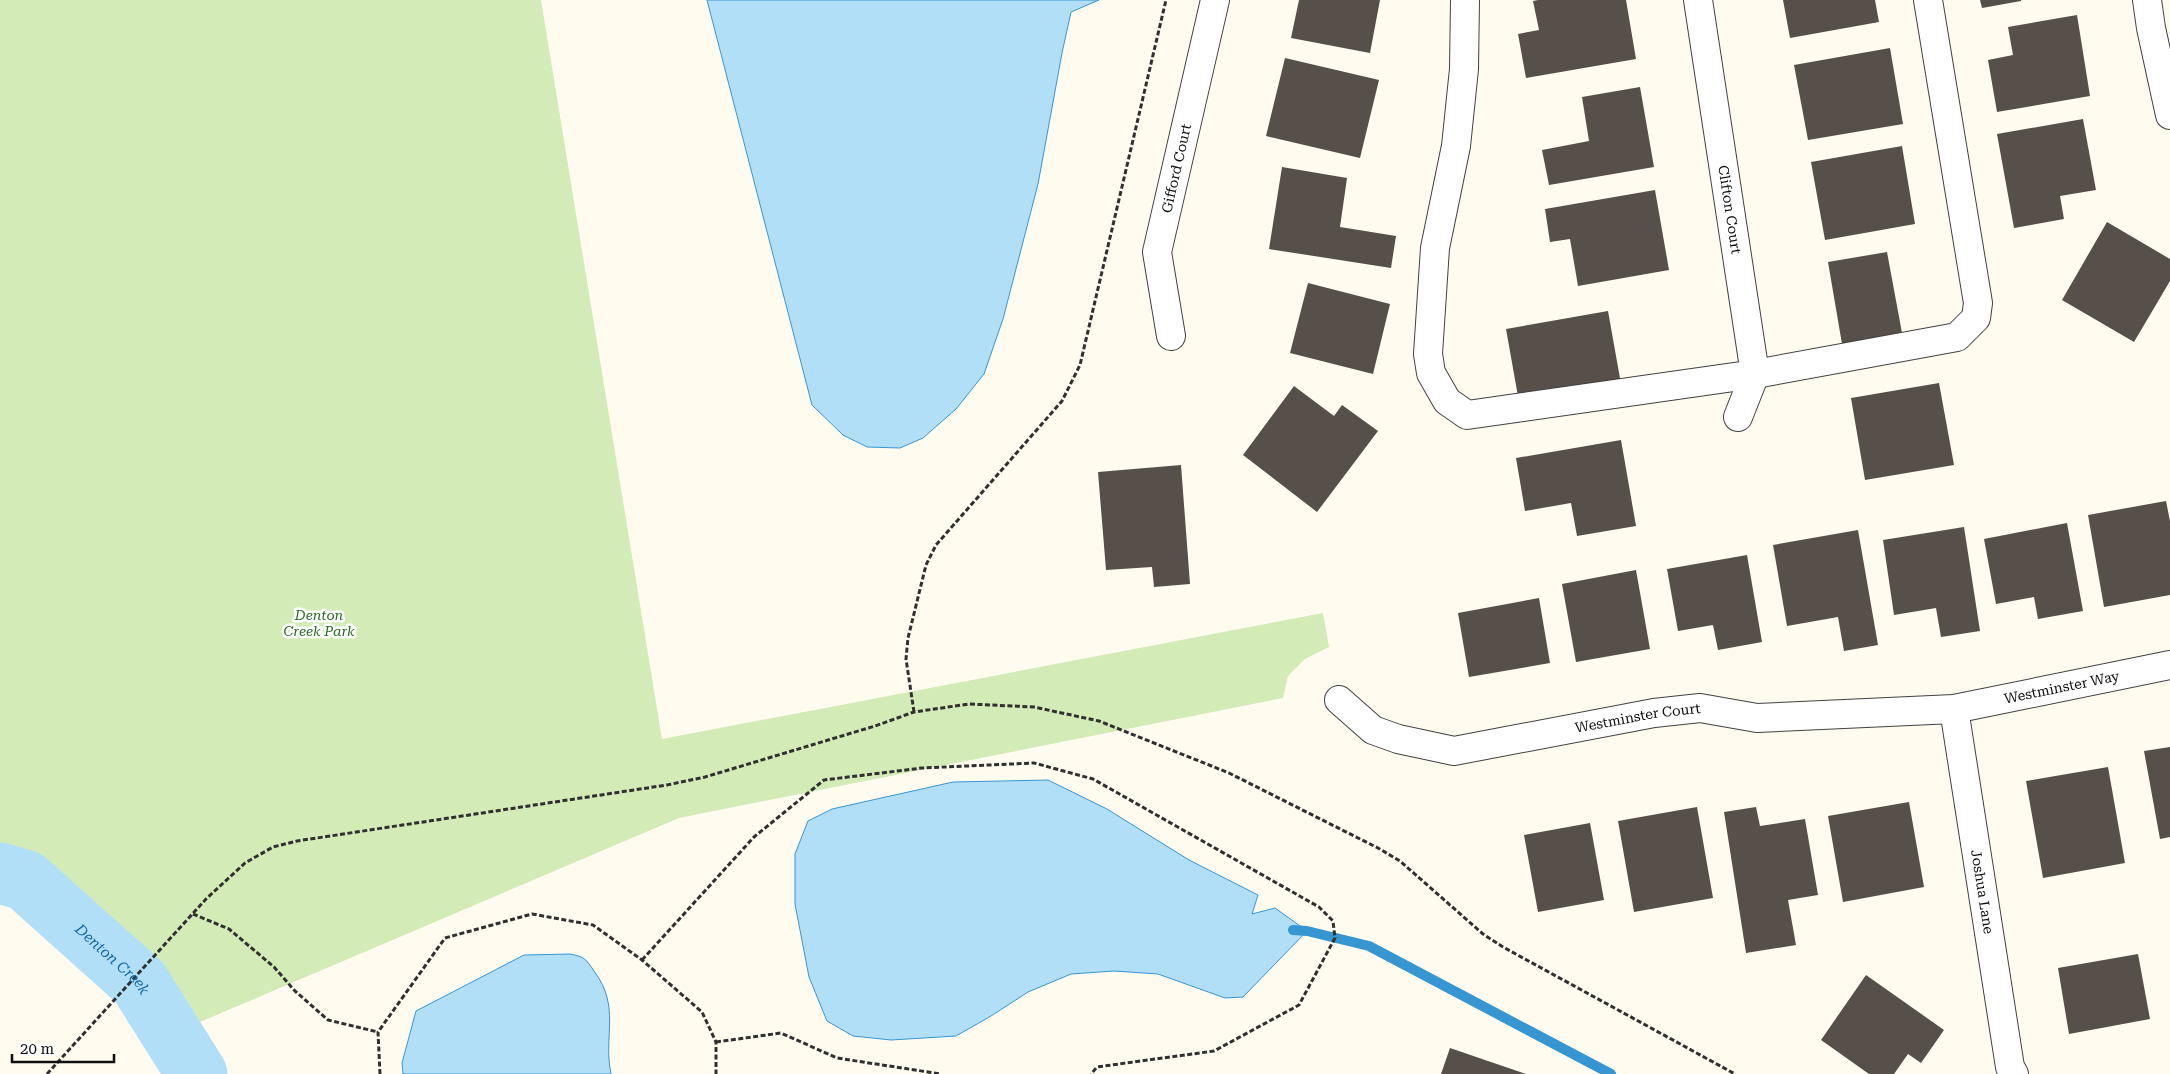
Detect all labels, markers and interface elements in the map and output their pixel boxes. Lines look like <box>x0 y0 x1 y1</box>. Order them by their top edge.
street label: Gifford Court <box>1158 122 1194 214</box>
street label: Clifton Court <box>1715 164 1745 255</box>
park label: Denton Creek Park <box>283 607 355 639</box>
street label: Westminster Way <box>2003 667 2121 707</box>
street label: Westminster Court <box>1574 700 1701 736</box>
street label: Joshua Lane <box>1968 849 1997 935</box>
water label: Denton Creek <box>71 919 154 998</box>
scale bar <box>12 1032 115 1064</box>
text: 20 m <box>20 1040 55 1058</box>

